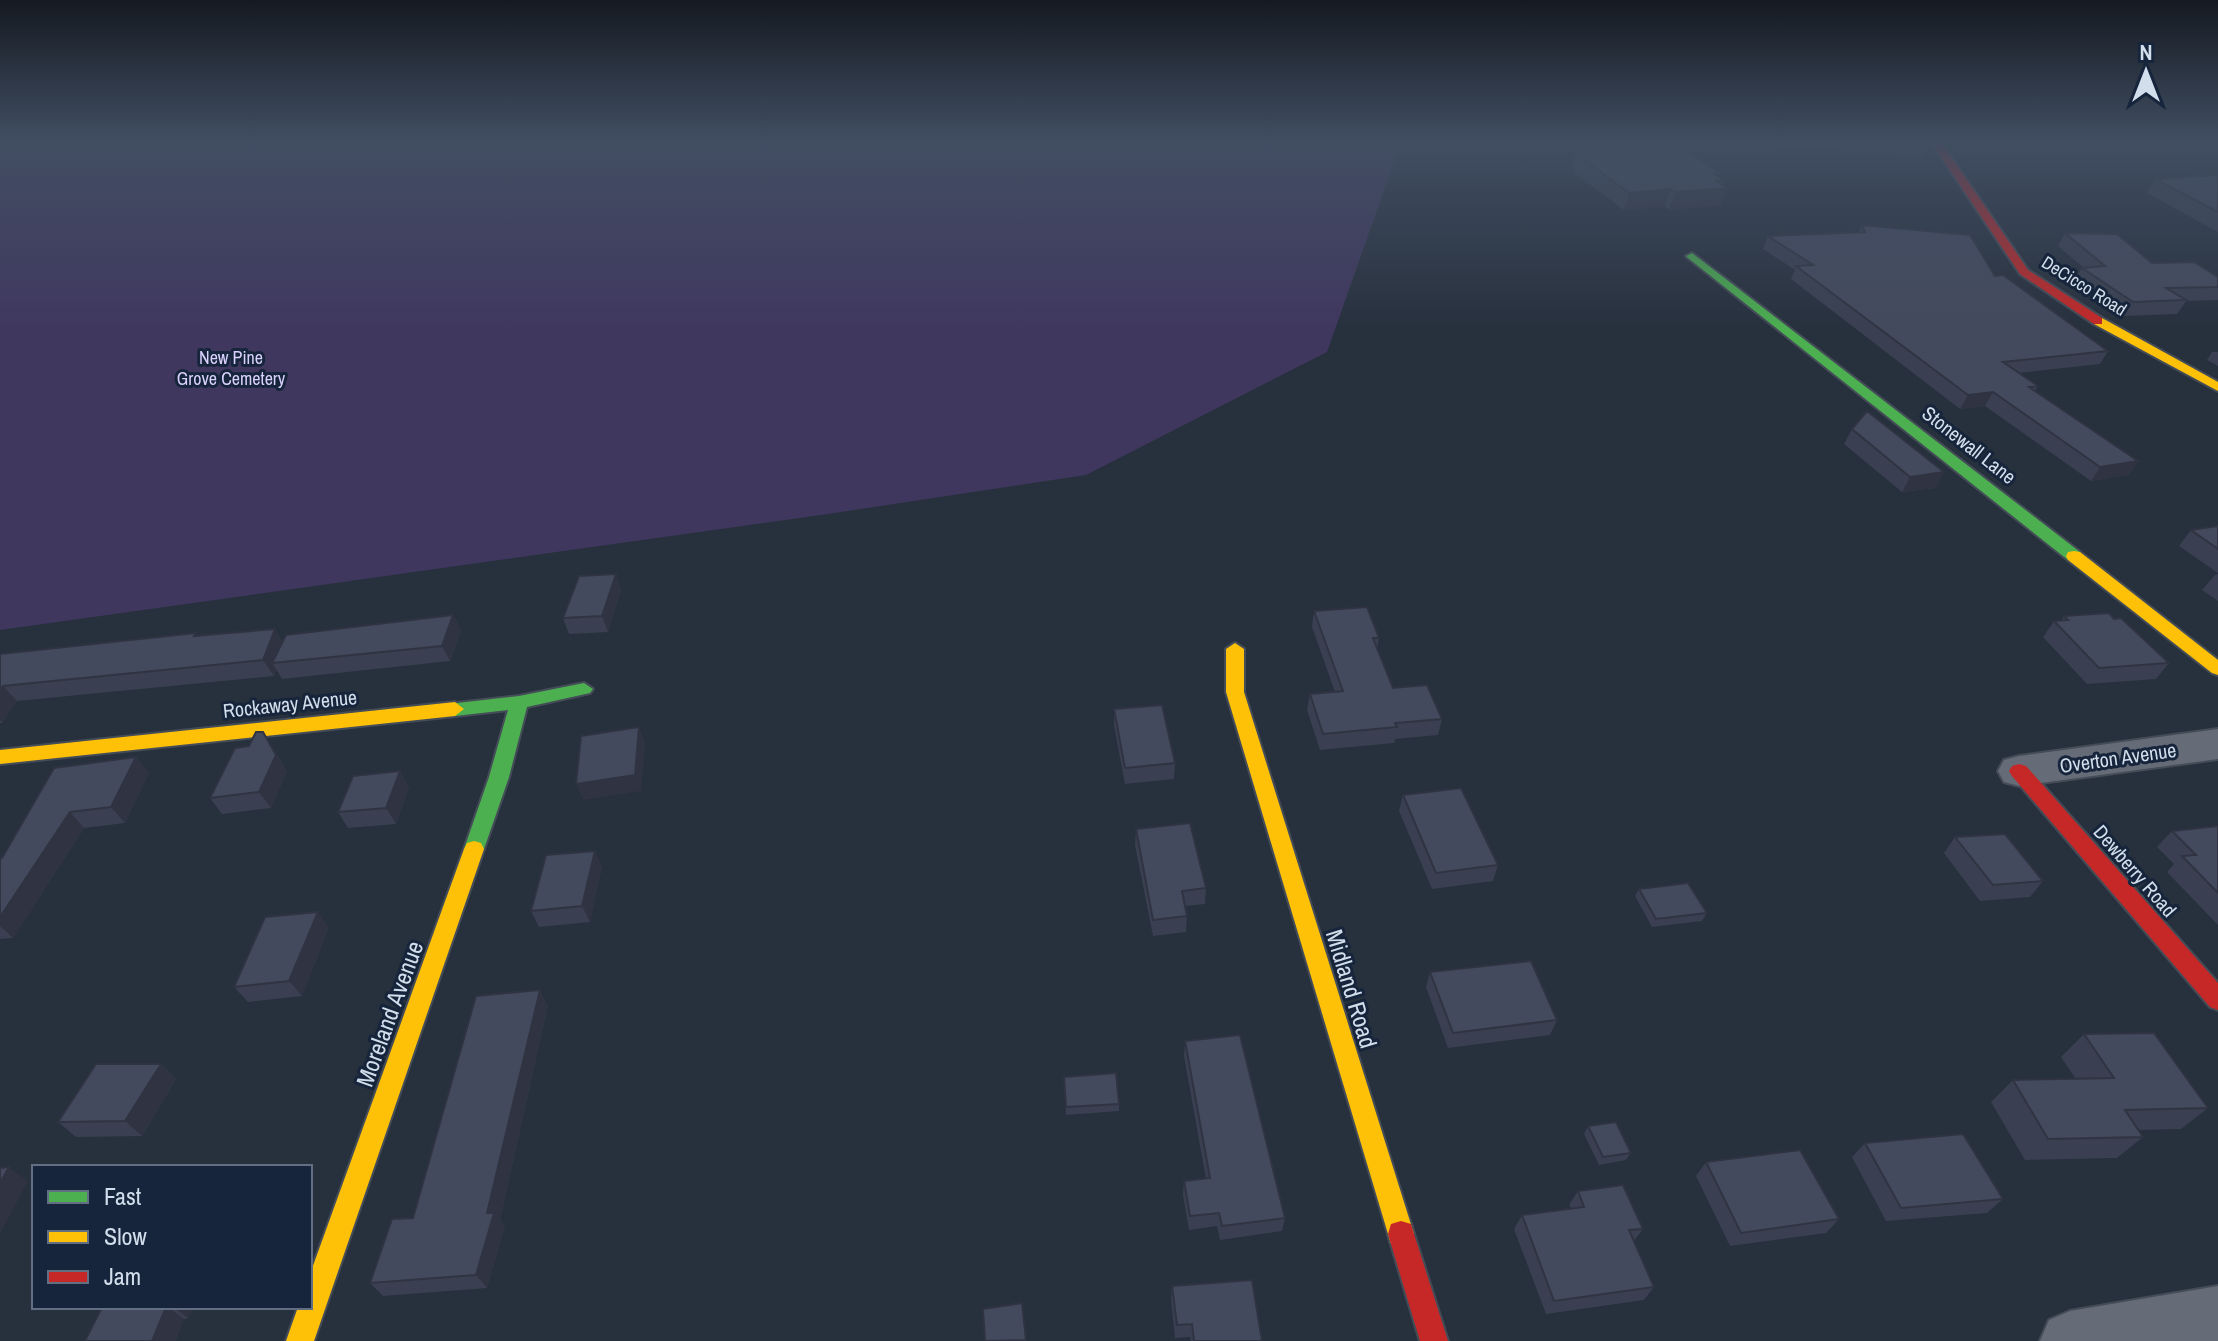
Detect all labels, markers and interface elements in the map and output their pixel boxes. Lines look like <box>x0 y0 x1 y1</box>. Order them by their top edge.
north arrow <box>2106 32 2186 112</box>
text: N <box>2139 37 2153 67</box>
street label: DeCicco Road <box>2037 250 2132 322</box>
park label: New Pine Grove Cemetery <box>177 345 286 391</box>
street label: Stonewall Lane <box>1917 399 2022 490</box>
street label: Rockaway Avenue <box>222 683 358 724</box>
street label: Overton Avenue <box>2058 736 2178 779</box>
street label: Dewberry Road <box>2088 819 2183 923</box>
street label: Midland Road <box>1319 925 1385 1052</box>
street label: Moreland Avenue <box>348 936 430 1091</box>
legend <box>32 1165 312 1309</box>
text: Fast <box>104 1180 142 1212</box>
text: Slow <box>104 1220 147 1252</box>
text: Jam <box>104 1260 141 1292</box>

